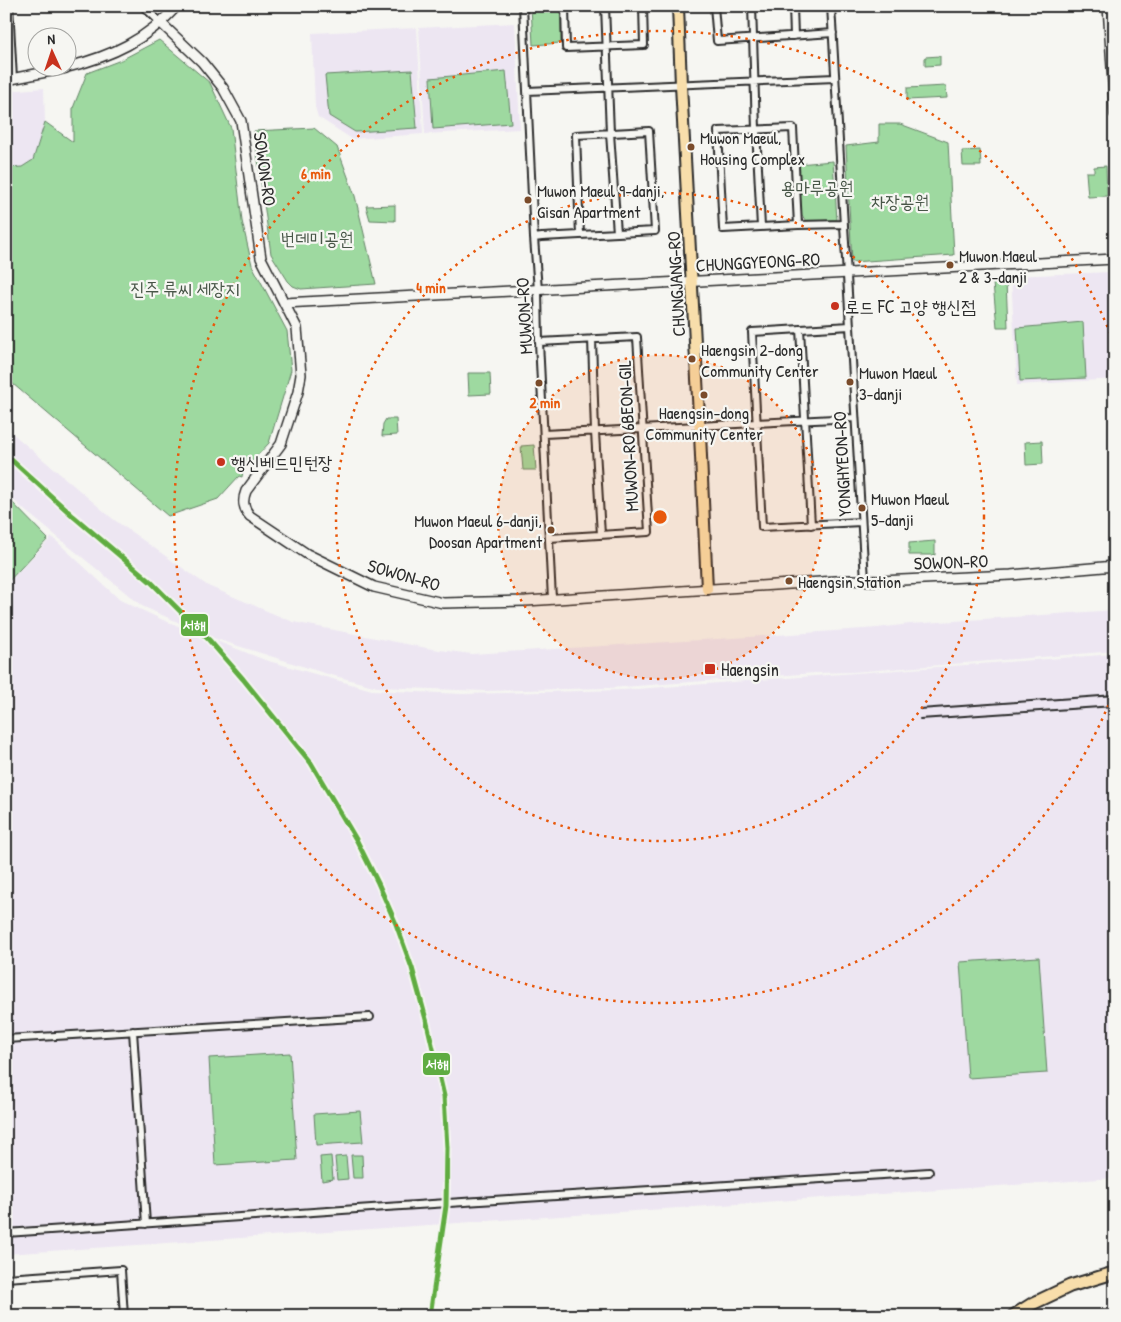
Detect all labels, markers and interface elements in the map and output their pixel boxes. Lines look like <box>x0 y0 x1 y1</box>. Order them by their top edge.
north arrow <box>28 28 78 78</box>
text: N <box>47 29 56 48</box>
place label: Muwon Maeul, Housing Complex <box>700 126 805 170</box>
street label: SOWON-RO <box>247 130 283 208</box>
marker: Muwon Maeul, Housing Complex <box>686 142 696 152</box>
text: 6 min <box>301 163 331 184</box>
park label: 용마루공원 <box>781 175 853 200</box>
place label: Muwon Maeul 9-danji, Gisan Apartment <box>537 179 664 223</box>
park label: 차장공원 <box>871 189 929 214</box>
marker: Muwon Maeul 9-danji, Gisan Apartment <box>523 195 533 205</box>
park label: 번데미공원 <box>281 226 353 251</box>
street label: CHUNGJANG-RO <box>661 231 691 337</box>
place label: Muwon Maeul 2 & 3-danji <box>959 244 1038 288</box>
street label: CHUNGGYEONG-RO <box>695 246 821 278</box>
marker: Muwon Maeul 2 & 3-danji <box>945 260 955 270</box>
park label: 진주 류씨 세장지 <box>130 276 240 301</box>
text: 4 min <box>416 277 446 298</box>
street label: MUWON-RO <box>510 277 538 355</box>
place label: 로드 FC 고양 행신점 <box>845 294 976 319</box>
marker: 로드 FC 고양 행신점 <box>829 300 841 312</box>
place label: Haengsin 2-dong Community Center <box>701 338 819 382</box>
marker: Haengsin 2-dong Community Center <box>687 354 697 364</box>
street label: MUWON-RO 6BEON-GIL <box>612 359 644 512</box>
place label: Muwon Maeul 3-danji <box>859 361 938 405</box>
marker: Muwon Maeul 3-danji <box>845 377 855 387</box>
unlabelled marker <box>534 378 544 388</box>
marker: Haengsin-dong Community Center <box>699 390 709 400</box>
text: 2 min <box>530 392 561 413</box>
place label: Haengsin-dong Community Center <box>645 401 763 445</box>
street label: YONGHYEON-RO <box>827 411 857 517</box>
place label: 행신베드민턴장 <box>231 450 332 475</box>
marker: 행신베드민턴장 <box>215 456 227 468</box>
place label: Muwon Maeul 5-danji <box>871 487 950 531</box>
marker: Muwon Maeul 5-danji <box>857 503 867 513</box>
centre of rings <box>651 508 669 526</box>
place label: Muwon Maeul 6-danji, Doosan Apartment <box>414 509 543 553</box>
marker: Muwon Maeul 6-danji, Doosan Apartment <box>546 525 556 535</box>
street label: SOWON-RO <box>913 548 989 576</box>
street label: SOWON-RO <box>365 553 443 597</box>
place label: Haengsin Station <box>798 570 901 593</box>
marker: Haengsin Station <box>784 576 794 586</box>
line badge: 서해 <box>180 613 209 637</box>
text: 서해 <box>183 615 206 634</box>
place label: Haengsin <box>721 657 779 682</box>
marker: Haengsin <box>703 662 717 676</box>
line badge: 서해 <box>422 1052 451 1076</box>
text: 서해 <box>426 1054 449 1073</box>

